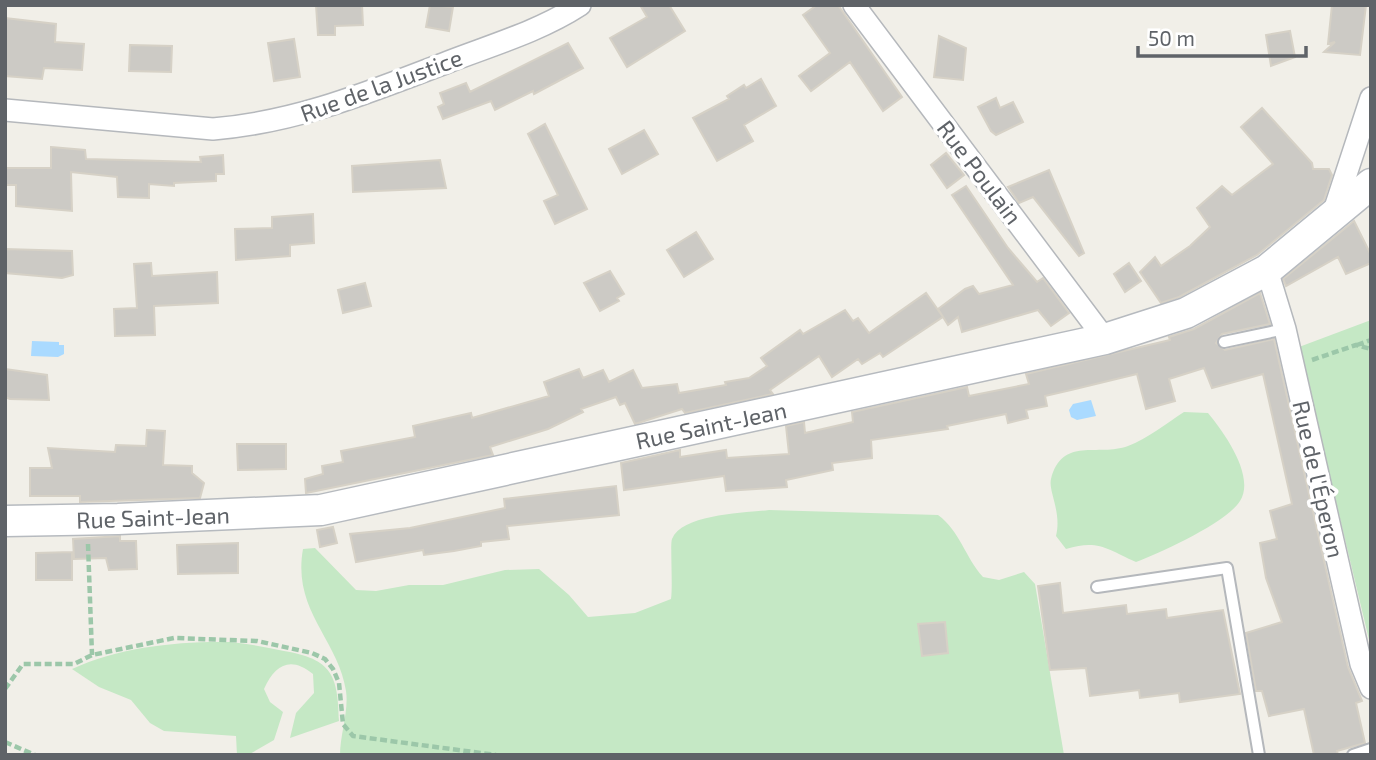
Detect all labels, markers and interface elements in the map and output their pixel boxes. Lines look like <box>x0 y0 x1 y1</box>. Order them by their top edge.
scale bar <box>1138 14 1306 58</box>
text: 50 m <box>1148 25 1195 50</box>
street label: Rue de la Justice <box>296 43 466 127</box>
street label: Rue Poulain <box>932 114 1028 230</box>
street label: Rue Saint-Jean <box>633 395 789 455</box>
street label: Rue de l'Éperon <box>1287 398 1351 560</box>
street label: Rue Saint-Jean <box>76 500 230 534</box>

